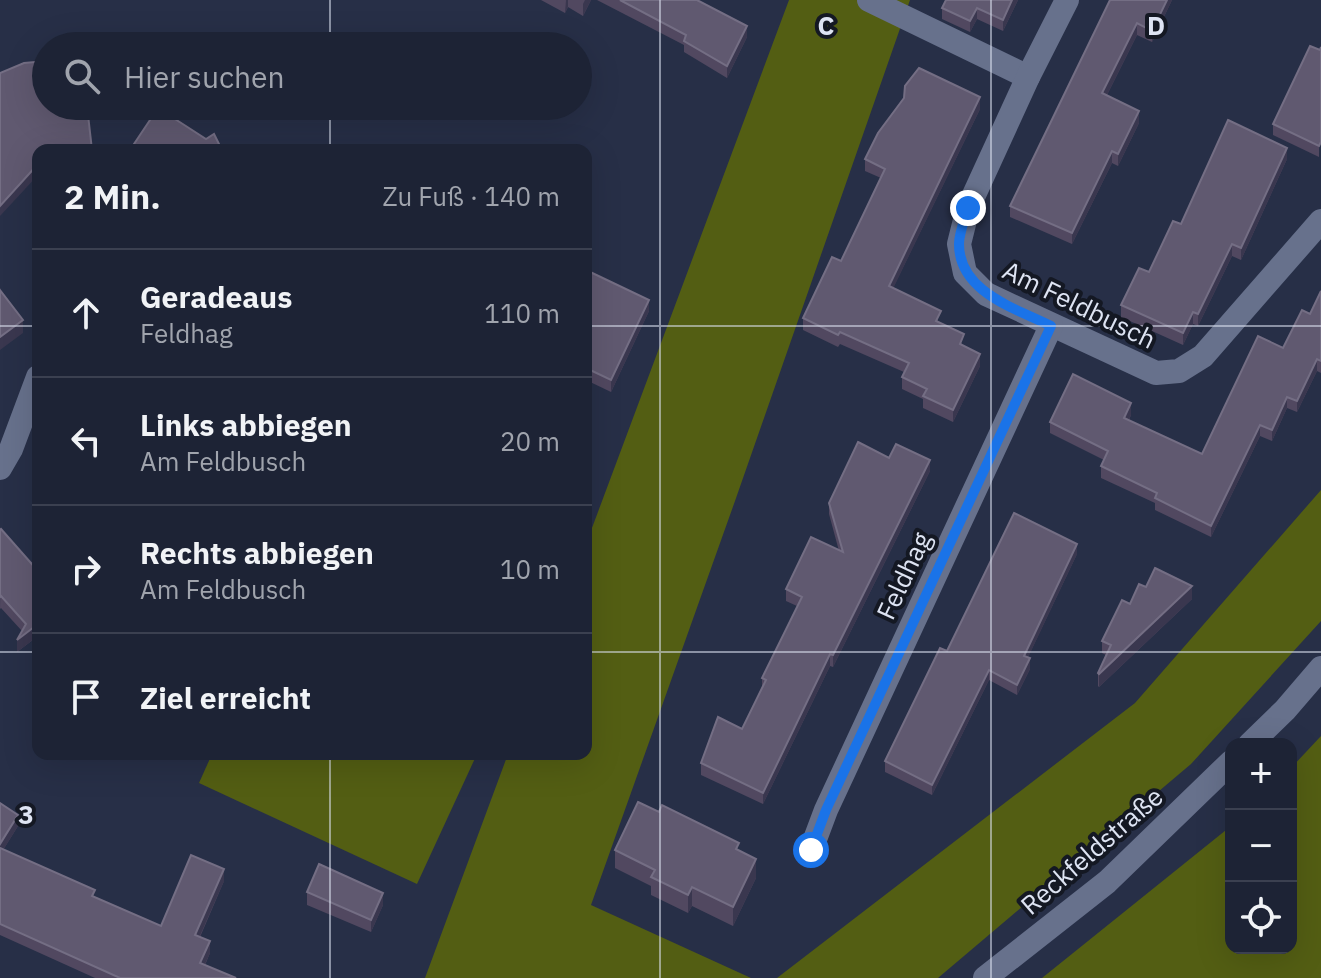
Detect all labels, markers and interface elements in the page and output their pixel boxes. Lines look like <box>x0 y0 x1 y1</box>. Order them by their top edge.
text: C <box>818 8 835 42</box>
text: D <box>1147 8 1165 42</box>
search box <box>32 32 592 120</box>
icon: search <box>60 54 104 98</box>
text: Hier suchen <box>124 57 285 96</box>
text: 2 Min. <box>64 174 161 218</box>
text: Zu Fuß · 140 m <box>382 179 560 213</box>
route end <box>950 190 986 226</box>
street label: Am Feldbusch <box>997 252 1162 356</box>
text: Geradeaus <box>140 277 292 316</box>
icon: ahead <box>64 291 108 335</box>
text: 110 m <box>484 296 560 330</box>
text: Feldhag <box>140 316 233 350</box>
text: Links abbiegen <box>140 405 352 444</box>
icon: left <box>64 419 108 463</box>
text: 20 m <box>500 424 560 458</box>
text: Am Feldbusch <box>140 444 306 478</box>
street label: Feldhag <box>868 526 938 625</box>
text: Rechts abbiegen <box>140 533 374 572</box>
icon: right <box>64 547 108 591</box>
text: 10 m <box>500 552 560 586</box>
text: Am Feldbusch <box>140 572 306 606</box>
icon: arrive <box>64 675 108 719</box>
text: Ziel erreicht <box>140 678 311 717</box>
map controls <box>1225 738 1297 954</box>
button: + <box>1225 738 1297 810</box>
street label: Reckfeldstraße <box>1013 779 1170 921</box>
text: 3 <box>18 797 34 831</box>
button: − <box>1225 810 1297 882</box>
route start <box>793 832 829 868</box>
button: locate <box>1225 882 1297 954</box>

